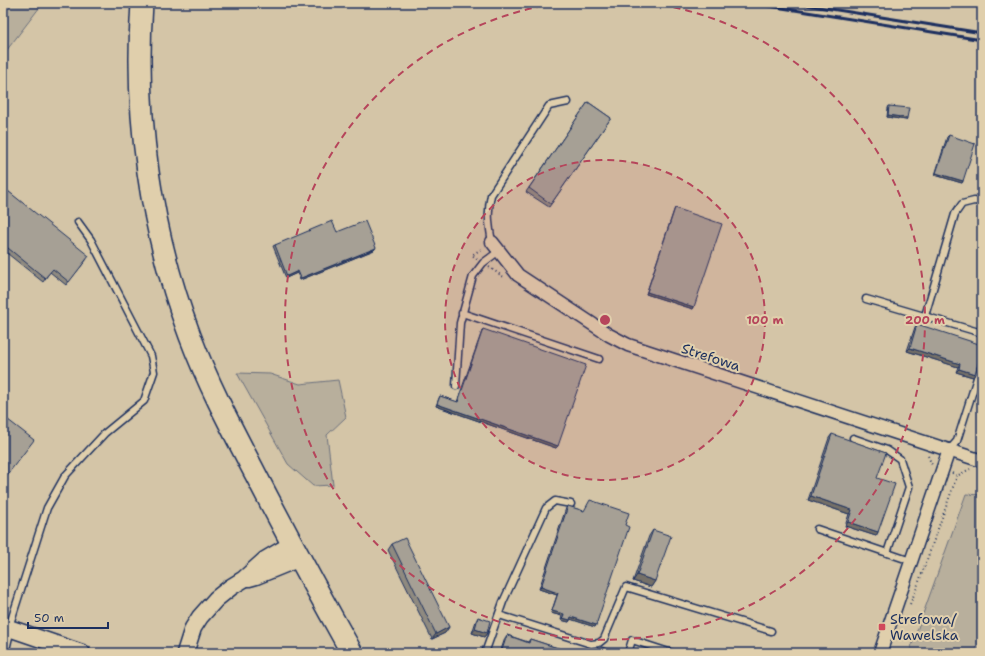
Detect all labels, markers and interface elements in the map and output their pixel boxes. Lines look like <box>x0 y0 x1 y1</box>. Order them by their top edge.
text: 100 m <box>747 312 784 328</box>
text: 200 m <box>905 312 945 328</box>
centre of rings <box>598 313 612 327</box>
street label: Strefowa <box>679 339 743 375</box>
scale bar <box>28 604 108 630</box>
text: 50 m <box>34 610 64 626</box>
place label: Strefowa/ Wawelska <box>890 610 959 644</box>
marker: Strefowa/ Wawelska <box>877 622 887 632</box>

